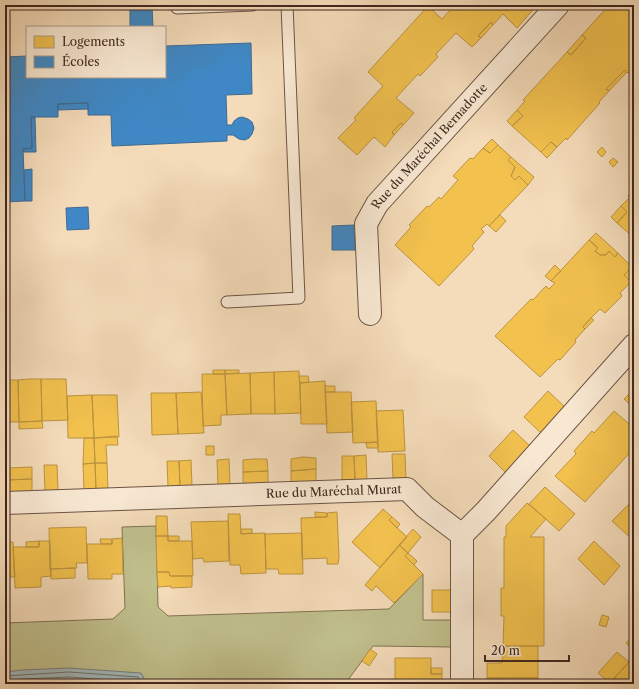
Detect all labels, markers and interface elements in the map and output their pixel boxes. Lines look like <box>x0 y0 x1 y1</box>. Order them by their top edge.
legend <box>26 26 166 78</box>
text: Logements <box>62 34 125 49</box>
text: Écoles <box>62 53 99 69</box>
street label: Rue du Maréchal Bernadotte <box>368 80 490 211</box>
street label: Rue du Maréchal Murat <box>266 481 403 501</box>
scale bar <box>485 637 569 663</box>
text: 20 m <box>491 643 520 658</box>

